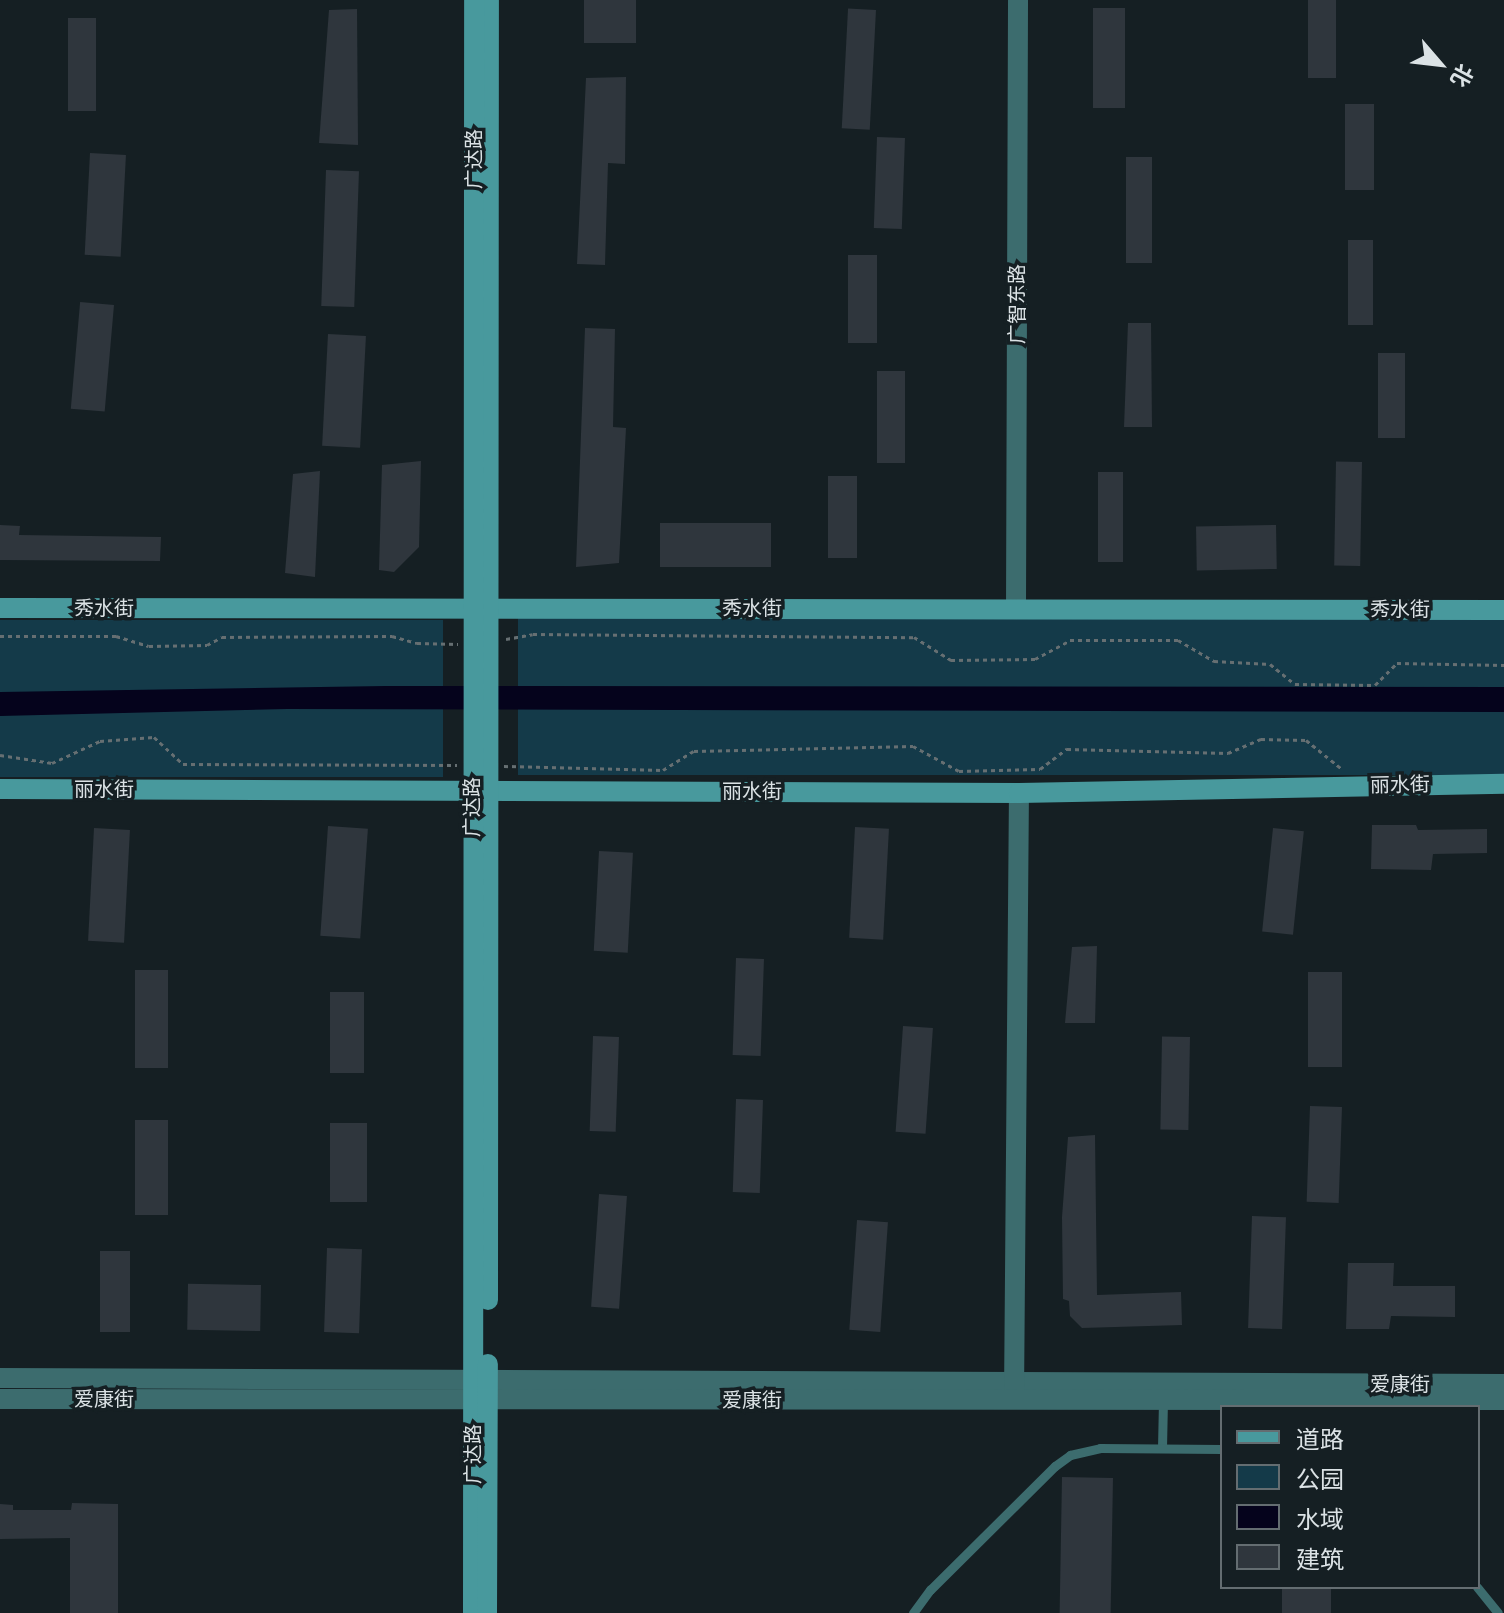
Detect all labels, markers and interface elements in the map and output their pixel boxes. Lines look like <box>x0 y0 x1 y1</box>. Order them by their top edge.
north arrow <box>1400 24 1480 104</box>
text: 北 <box>1445 60 1478 91</box>
street label: 广达路 <box>462 129 486 189</box>
street label: 广智东路 <box>1005 264 1029 344</box>
street label: 秀水街 <box>74 596 134 620</box>
street label: 秀水街 <box>722 596 782 620</box>
street label: 秀水街 <box>1370 597 1430 621</box>
street label: 丽水街 <box>1370 772 1430 798</box>
street label: 丽水街 <box>74 777 134 801</box>
street label: 广达路 <box>460 777 484 837</box>
street label: 丽水街 <box>722 779 782 803</box>
street label: 爱康街 <box>1370 1372 1430 1396</box>
street label: 爱康街 <box>74 1387 134 1411</box>
street label: 爱康街 <box>722 1388 782 1412</box>
legend <box>1220 1405 1480 1589</box>
street label: 广达路 <box>461 1424 485 1484</box>
text: 道路 <box>1296 1426 1344 1454</box>
text: 公园 <box>1296 1466 1344 1494</box>
text: 水域 <box>1296 1506 1344 1534</box>
text: 建筑 <box>1296 1546 1344 1574</box>

